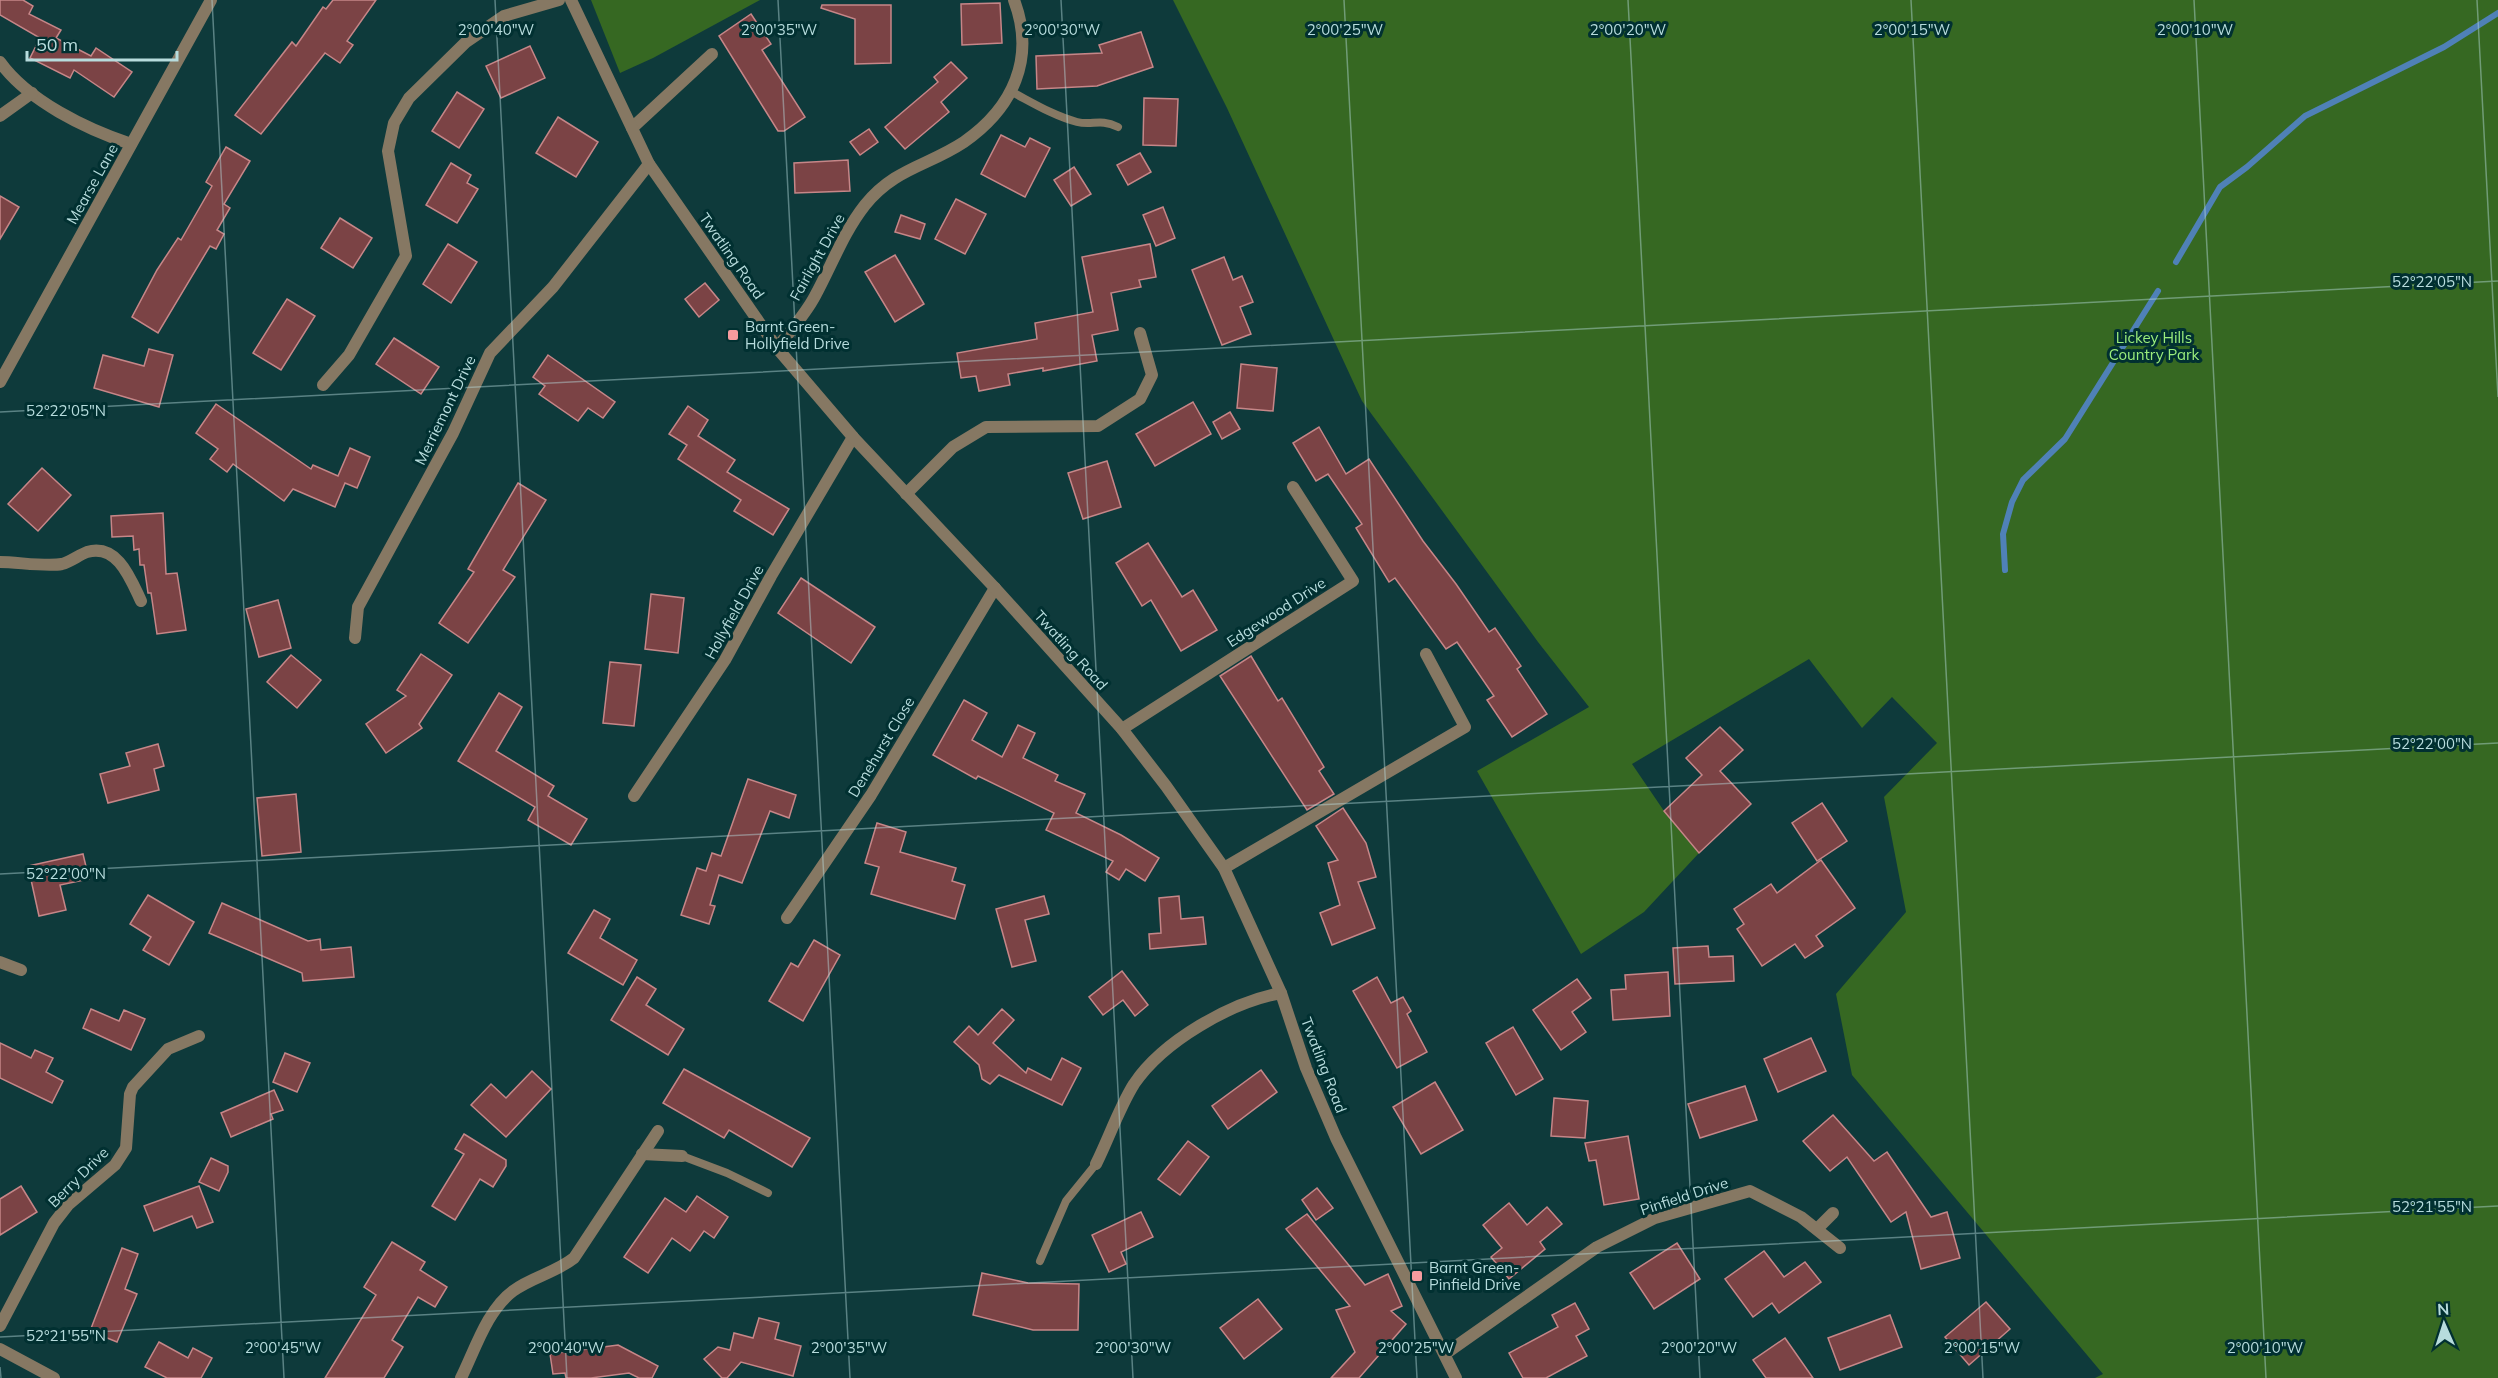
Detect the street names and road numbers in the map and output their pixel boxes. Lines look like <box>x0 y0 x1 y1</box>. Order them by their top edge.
street label: Mearse Lane <box>62 140 122 228</box>
street label: Twatling Road <box>695 209 769 303</box>
street label: Fairlight Drive <box>785 210 849 304</box>
street label: Merriemont Drive <box>410 352 480 468</box>
street label: Hollyfield Drive <box>700 562 768 662</box>
street label: Edgewood Drive <box>1223 573 1329 651</box>
street label: Twatling Road <box>1030 606 1112 694</box>
street label: Denehurst Close <box>844 693 918 801</box>
street label: Twatling Road <box>1297 1015 1351 1115</box>
street label: Berry Drive <box>44 1143 112 1211</box>
street label: Pinfield Drive <box>1637 1173 1731 1219</box>

